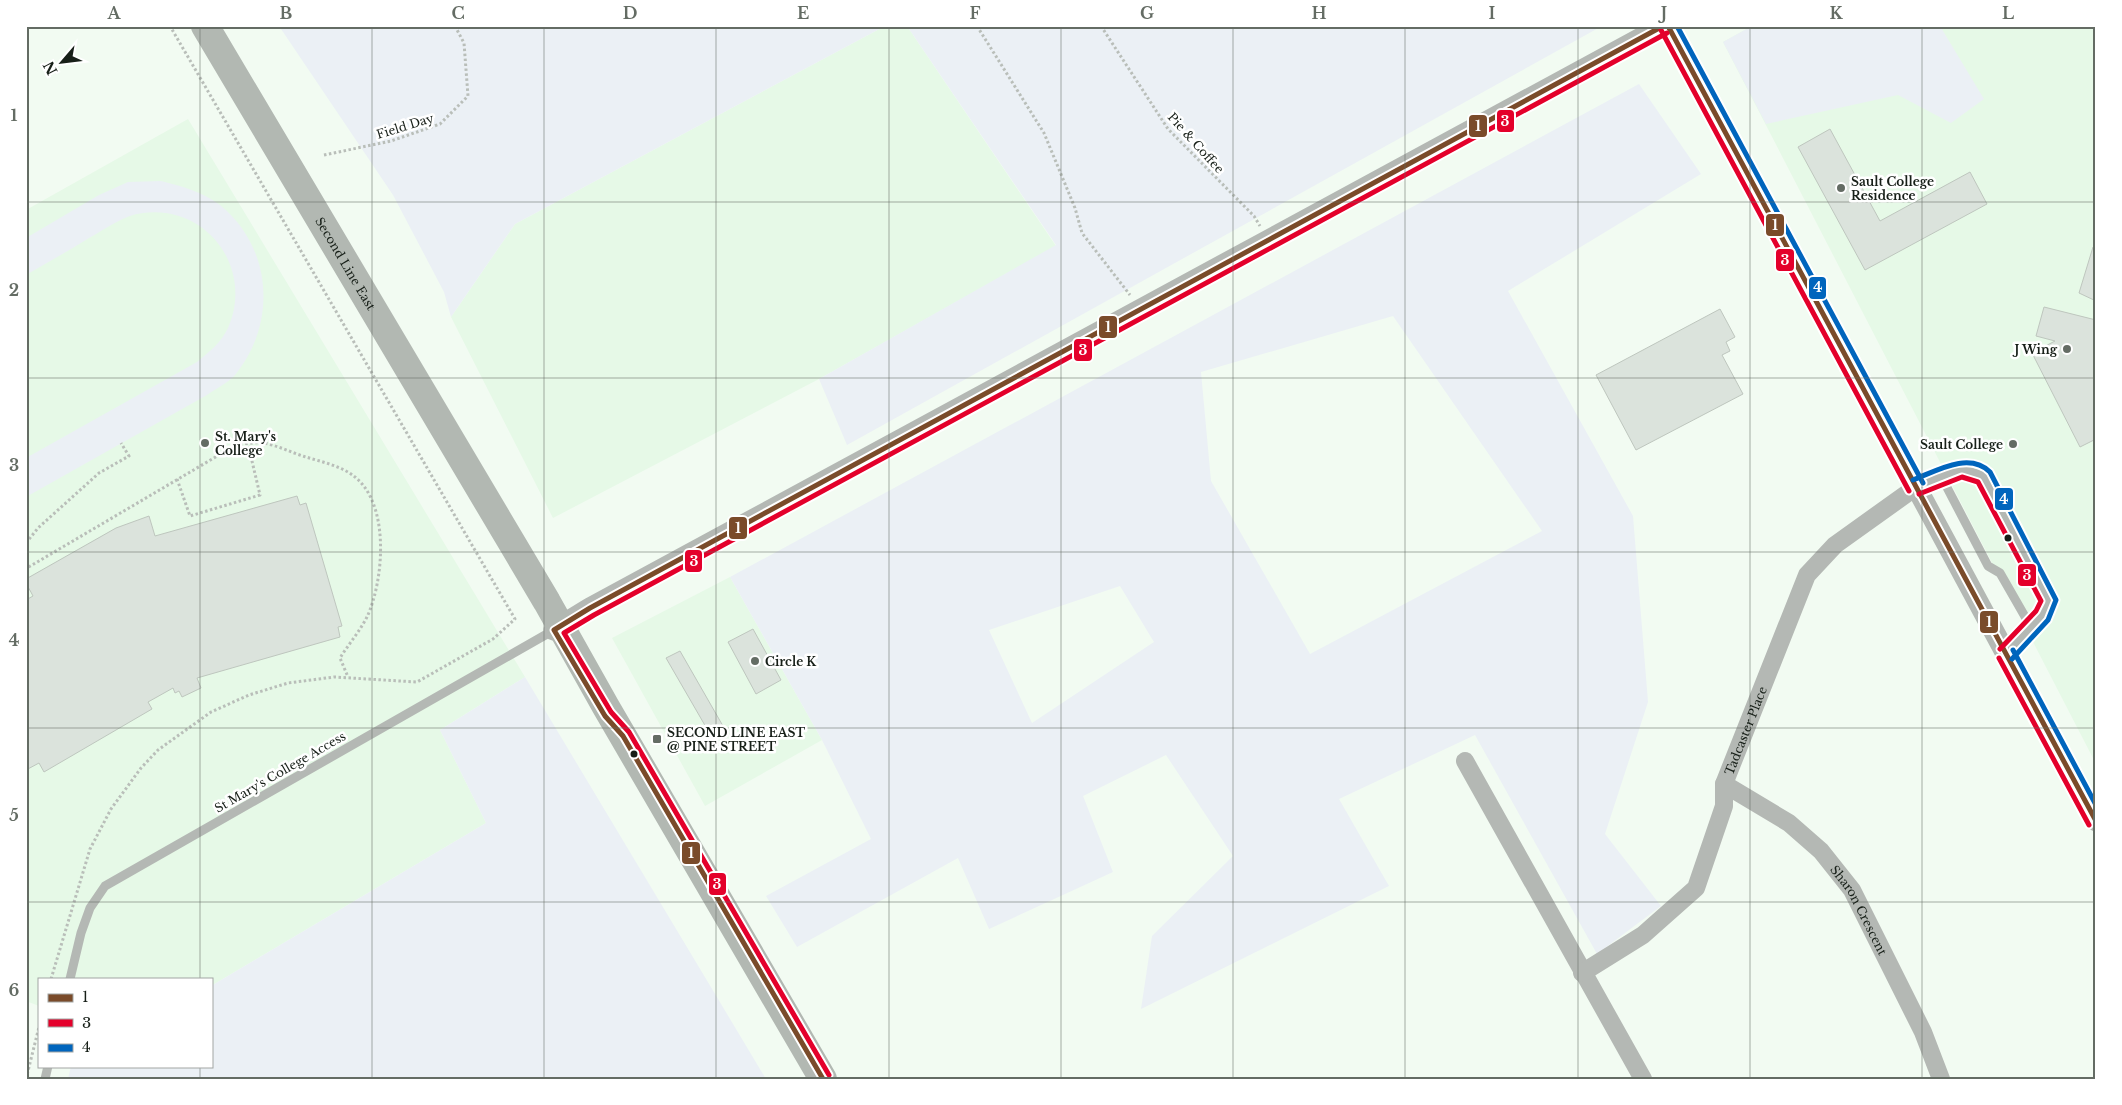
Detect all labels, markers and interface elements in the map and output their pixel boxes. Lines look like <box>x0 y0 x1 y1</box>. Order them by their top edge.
text: A <box>107 3 122 23</box>
text: B <box>280 3 293 23</box>
text: C <box>451 3 465 23</box>
text: D <box>623 3 637 23</box>
text: E <box>797 3 809 23</box>
text: F <box>969 3 981 23</box>
text: G <box>1140 3 1154 23</box>
text: H <box>1311 3 1327 23</box>
text: I <box>1489 3 1496 23</box>
text: J <box>1658 3 1667 23</box>
text: K <box>1829 3 1843 23</box>
text: L <box>2002 3 2014 23</box>
north arrow <box>38 38 88 88</box>
text: N <box>39 58 62 78</box>
text: 1 <box>11 105 18 125</box>
line badge: 3 <box>1496 109 1515 133</box>
street label: Field Day <box>375 110 436 142</box>
street label: Pie & Coffee <box>1165 110 1227 177</box>
text: 3 <box>1501 112 1510 130</box>
line badge: 1 <box>1468 114 1488 138</box>
text: 1 <box>1475 117 1481 135</box>
place label: Sault College Residence <box>1851 174 1934 203</box>
marker: Sault College Residence <box>1835 182 1847 194</box>
line badge: 1 <box>1765 213 1785 237</box>
street label: Second Line East <box>313 214 380 313</box>
text: 1 <box>1772 216 1778 234</box>
line badge: 3 <box>1775 248 1795 272</box>
text: 3 <box>1781 251 1790 269</box>
line badge: 4 <box>1808 276 1827 300</box>
text: 4 <box>1813 278 1823 296</box>
text: 2 <box>9 280 19 300</box>
line badge: 1 <box>1098 315 1118 339</box>
text: 1 <box>1105 318 1111 336</box>
line badge: 3 <box>1073 338 1093 362</box>
text: 3 <box>1079 341 1088 359</box>
place label: J Wing <box>2011 342 2058 357</box>
marker: J Wing <box>2061 343 2073 355</box>
place label: St. Mary's College <box>215 429 277 458</box>
marker: St. Mary's College <box>199 437 211 449</box>
place label: Sault College <box>1920 437 2003 452</box>
marker: Sault College <box>2007 438 2019 450</box>
text: 3 <box>9 455 19 475</box>
line badge: 4 <box>1994 487 2014 511</box>
text: 4 <box>1999 490 2009 508</box>
line badge: 1 <box>728 516 748 540</box>
text: 1 <box>735 519 741 537</box>
unlabelled marker <box>2003 533 2013 543</box>
line badge: 3 <box>684 549 703 573</box>
text: 3 <box>690 552 699 570</box>
line badge: 3 <box>2017 563 2037 587</box>
text: 3 <box>2023 566 2032 584</box>
line badge: 1 <box>1979 610 1999 634</box>
text: 1 <box>1986 613 1992 631</box>
text: 4 <box>9 630 19 650</box>
place label: Circle K <box>765 654 817 669</box>
marker: Circle K <box>749 655 761 667</box>
street label: Tadcaster Place <box>1721 684 1770 777</box>
place label: SECOND LINE EAST @ PINE STREET <box>667 725 805 754</box>
street label: St Mary's College Access <box>212 728 348 816</box>
marker: SECOND LINE EAST @ PINE STREET <box>651 733 663 745</box>
unlabelled marker <box>629 749 639 759</box>
text: 5 <box>9 805 19 825</box>
line badge: 1 <box>681 841 701 865</box>
text: 1 <box>688 844 694 862</box>
street label: Sharon Crescent <box>1828 862 1891 958</box>
line badge: 3 <box>708 872 727 896</box>
text: 3 <box>713 875 722 893</box>
legend <box>38 978 212 1068</box>
text: 6 <box>9 980 20 1000</box>
text: 1 <box>82 987 89 1006</box>
text: 3 <box>82 1013 91 1032</box>
text: 4 <box>82 1037 91 1056</box>

